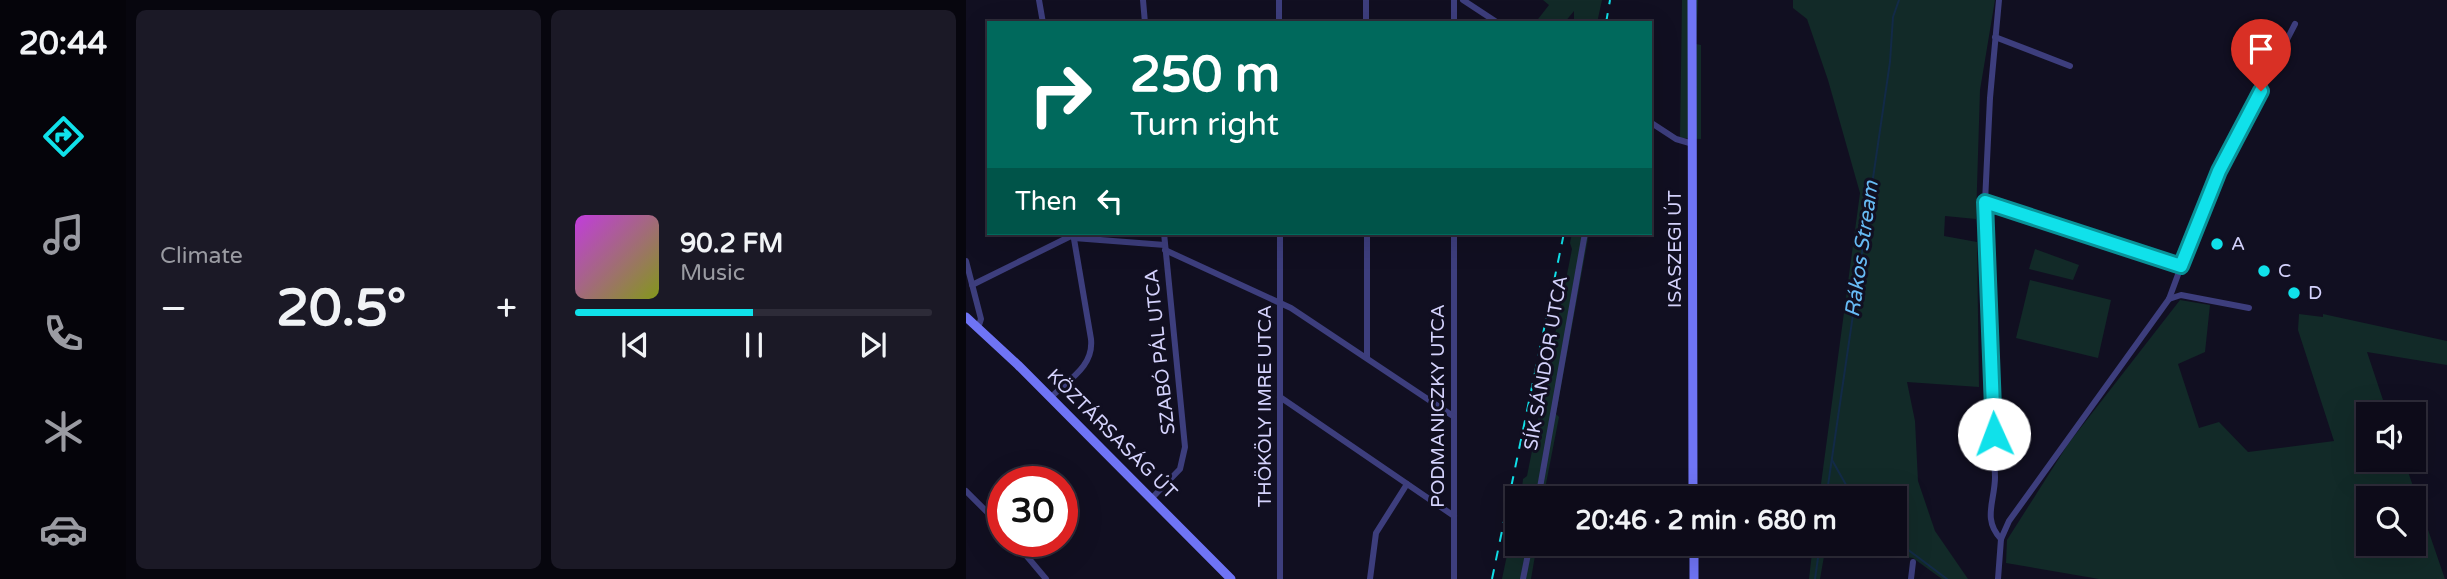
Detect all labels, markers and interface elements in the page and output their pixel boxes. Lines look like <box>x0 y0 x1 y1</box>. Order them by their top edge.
pin <box>2231 19 2291 91</box>
text: 20:44 <box>19 25 107 63</box>
icon: arrive <box>2242 30 2280 68</box>
text: 250 m <box>1130 46 1280 105</box>
icon: right <box>1015 49 1106 140</box>
text: Turn right <box>1130 106 1279 144</box>
icon: directions <box>39 112 88 161</box>
water label: Rákos Stream <box>1840 178 1884 319</box>
icon: left <box>1091 182 1129 220</box>
text: Then <box>1015 186 1077 217</box>
street label: ISASZEGI ÚT <box>1663 190 1686 308</box>
icon: music <box>39 210 88 259</box>
text: 90.2 FM <box>680 228 783 259</box>
place label: A <box>2231 233 2245 255</box>
marker: A <box>2209 236 2225 252</box>
text: Climate <box>160 242 243 270</box>
text: Music <box>680 259 745 287</box>
place label: C <box>2278 260 2291 282</box>
marker: C <box>2256 263 2272 279</box>
street label: SZABÓ PÁL UTCA <box>1139 268 1180 436</box>
street label: SÍK SÁNDOR UTCA <box>1519 274 1572 452</box>
text: 20.5° <box>276 277 406 340</box>
place label: D <box>2308 282 2322 304</box>
marker: D <box>2286 285 2302 301</box>
text: − <box>160 286 187 332</box>
text: + <box>496 286 517 332</box>
street label: PODMANICZKY UTCA <box>1427 304 1449 508</box>
street label: THÖKÖLY IMRE UTCA <box>1254 305 1276 507</box>
icon: phone <box>39 309 88 358</box>
icon: previous <box>616 326 654 364</box>
icon: pause <box>735 326 773 364</box>
icon: next <box>854 326 892 364</box>
street label: KÖZTÁRSASÁG ÚT <box>1042 364 1183 504</box>
position arrow <box>1957 397 2031 471</box>
map controls <box>2356 402 2426 556</box>
button: sound <box>2356 402 2426 472</box>
icon: climate <box>39 407 88 456</box>
speed limit sign: 30 <box>987 466 1078 557</box>
button: search <box>2356 486 2426 556</box>
icon: car <box>39 505 88 554</box>
text: 20:46 · 2 min · 680 m <box>1575 505 1837 536</box>

